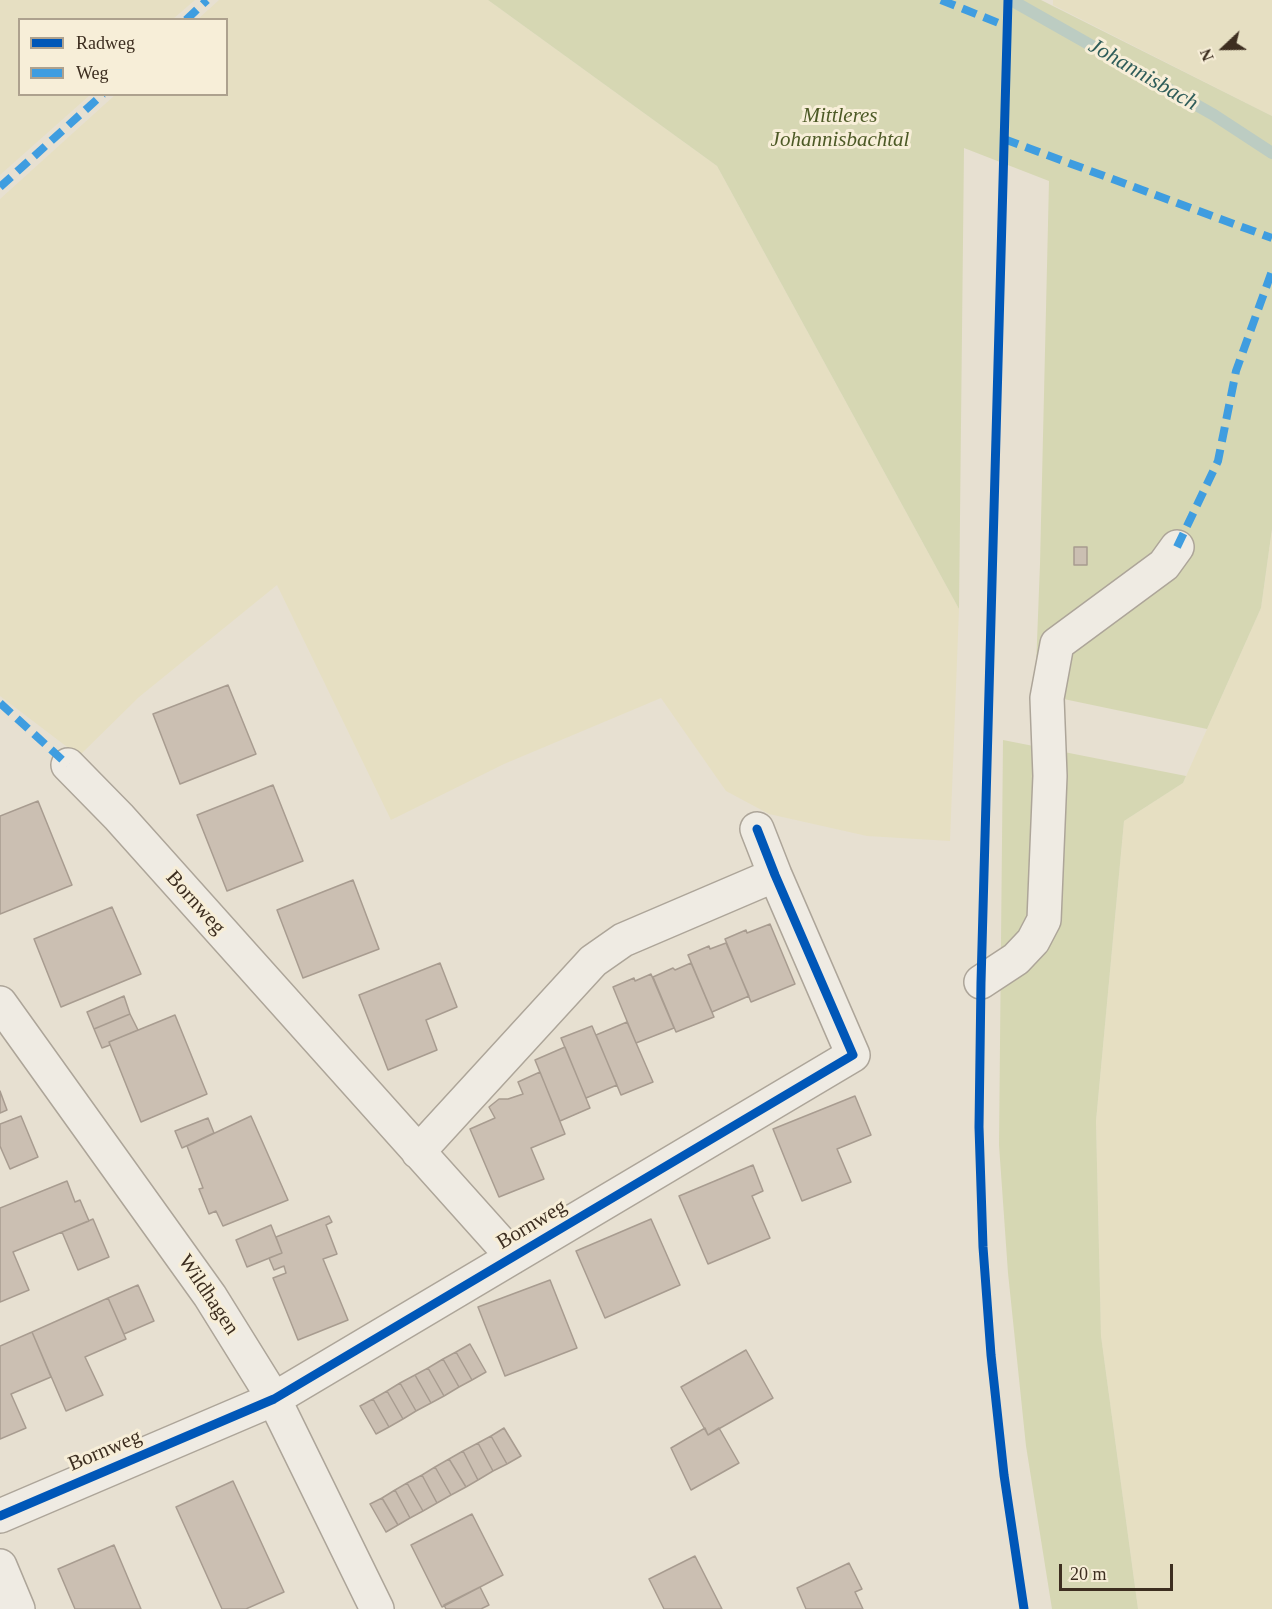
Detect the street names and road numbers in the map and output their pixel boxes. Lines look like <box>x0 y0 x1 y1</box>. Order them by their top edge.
street label: Bornweg <box>160 866 230 940</box>
street label: Bornweg <box>493 1194 571 1256</box>
street label: Wildhagen <box>172 1250 244 1340</box>
street label: Bornweg <box>65 1424 145 1478</box>

